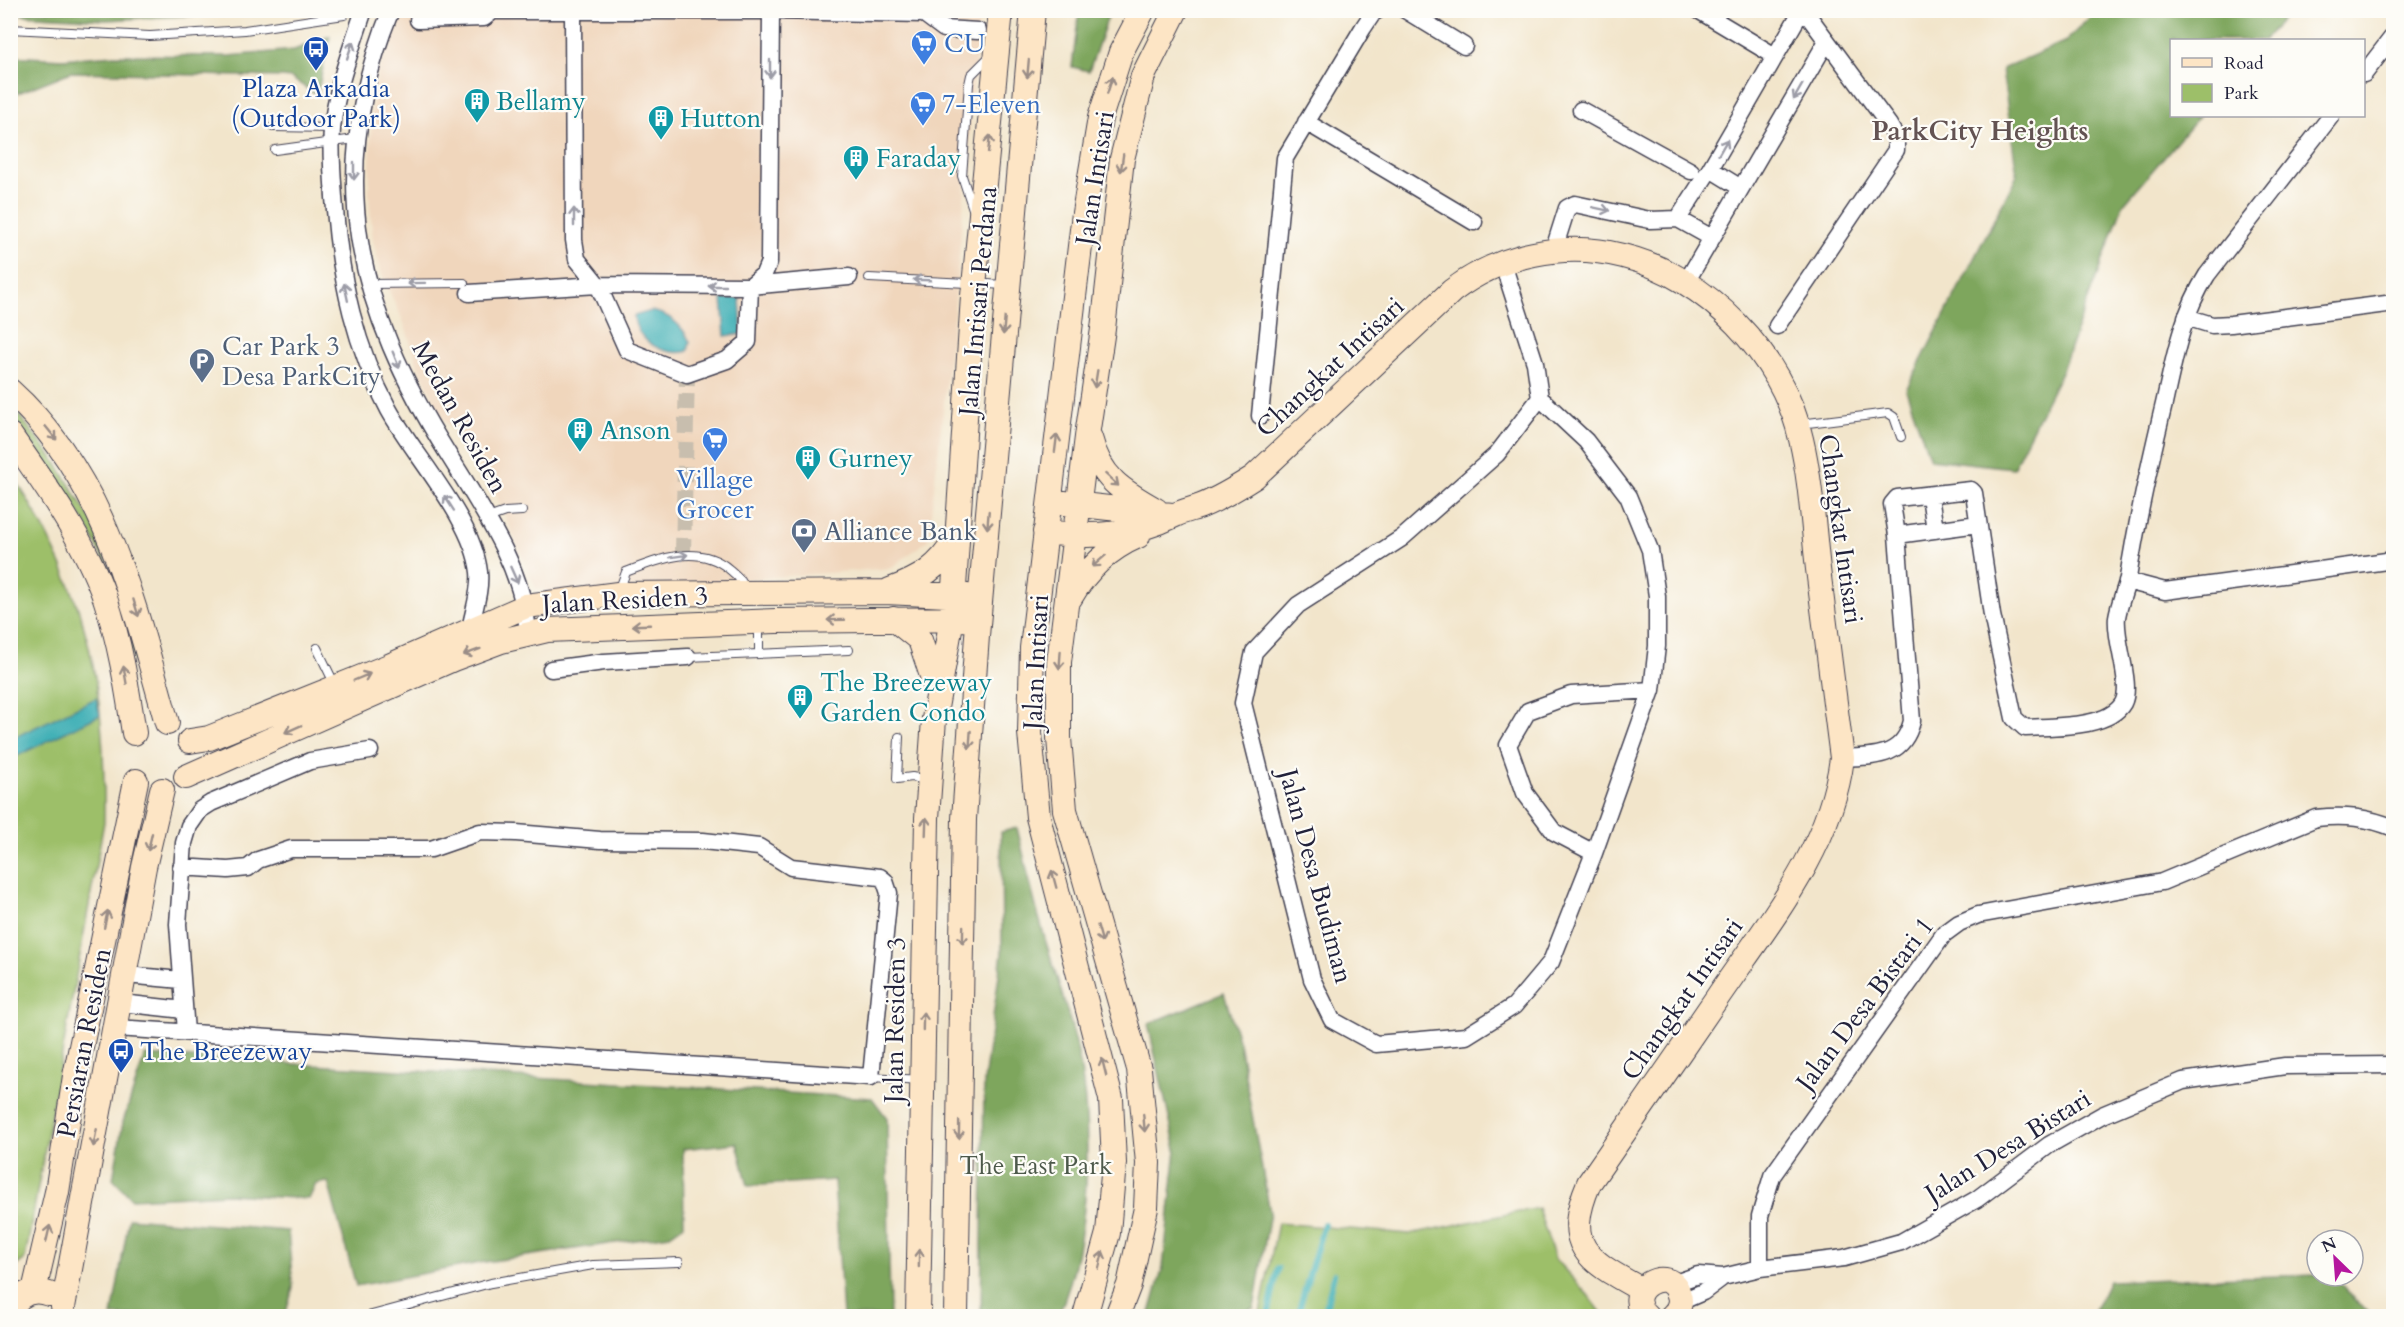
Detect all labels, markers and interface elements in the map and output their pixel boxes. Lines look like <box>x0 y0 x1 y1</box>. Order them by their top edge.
place label: CU <box>944 26 985 61</box>
supermarket icon: CU <box>909 28 939 66</box>
bus stop icon: Plaza Arkadia (Outdoor Park) <box>301 34 331 72</box>
legend <box>2170 39 2365 117</box>
one-way arrow <box>346 42 357 60</box>
text: Road <box>2224 51 2264 76</box>
one-way arrow <box>764 58 776 78</box>
one-way arrow <box>1022 58 1033 78</box>
place label: Plaza Arkadia (Outdoor Park) <box>231 71 401 136</box>
one-way arrow <box>1106 76 1117 95</box>
text: Park <box>2224 81 2259 106</box>
one-way arrow <box>1791 83 1803 100</box>
place label: Bellamy <box>496 84 586 119</box>
building icon: Bellamy <box>462 86 492 124</box>
place label: 7-Eleven <box>942 87 1041 122</box>
supermarket icon: 7-Eleven <box>908 89 938 127</box>
place label: Hutton <box>680 101 761 136</box>
building icon: Hutton <box>646 103 676 141</box>
street label: Jalan Intisari <box>1066 108 1123 252</box>
district label: ParkCity Heights <box>1872 113 2088 150</box>
one-way arrow <box>984 135 995 155</box>
one-way arrow <box>1717 139 1729 156</box>
place label: Faraday <box>876 141 962 176</box>
building icon: Faraday <box>841 143 871 181</box>
one-way arrow <box>1116 153 1127 173</box>
one-way arrow <box>348 161 360 181</box>
street label: Jalan Intisari Perdana <box>950 185 1005 421</box>
one-way arrow <box>1592 204 1611 216</box>
one-way arrow <box>568 207 580 227</box>
one-way arrow <box>912 274 932 286</box>
one-way arrow <box>407 278 427 289</box>
one-way arrow <box>707 280 727 292</box>
one-way arrow <box>340 283 351 303</box>
street label: Changkat Intisari <box>1248 289 1412 445</box>
one-way arrow <box>998 315 1009 335</box>
place label: Car Park 3 Desa ParkCity <box>222 329 381 394</box>
street label: Medan Residen <box>404 334 516 500</box>
parking icon: Car Park 3 Desa ParkCity <box>187 346 217 384</box>
one-way arrow <box>391 350 402 369</box>
one-way arrow <box>1090 369 1101 389</box>
place label: Anson <box>600 413 671 448</box>
building icon: Anson <box>565 415 595 453</box>
one-way arrow <box>45 425 58 441</box>
supermarket icon: Village Grocer <box>700 425 730 463</box>
street label: Changkat Intisari <box>1810 432 1872 626</box>
one-way arrow <box>1050 434 1061 454</box>
place label: Gurney <box>828 441 913 476</box>
building icon: Gurney <box>793 443 823 481</box>
place label: Village Grocer <box>676 462 754 527</box>
one-way arrow <box>1105 473 1120 487</box>
one-way arrow <box>443 495 456 512</box>
one-way arrow <box>982 510 993 529</box>
place label: Alliance Bank <box>824 514 977 549</box>
bank icon: Alliance Bank <box>789 516 819 554</box>
one-way arrow <box>669 550 688 561</box>
one-way arrow <box>1092 554 1107 568</box>
one-way arrow <box>509 565 520 583</box>
street label: Jalan Residen 3 <box>537 578 709 622</box>
street label: Jalan Intisari <box>1015 593 1057 735</box>
one-way arrow <box>131 598 142 617</box>
one-way arrow <box>826 614 846 626</box>
one-way arrow <box>631 619 651 631</box>
one-way arrow <box>463 647 482 658</box>
one-way arrow <box>1054 650 1065 670</box>
place label: The Breezeway Garden Condo <box>820 665 992 730</box>
one-way arrow <box>120 666 131 686</box>
one-way arrow <box>352 671 371 682</box>
building icon: The Breezeway Garden Condo <box>785 682 815 720</box>
one-way arrow <box>285 724 303 735</box>
one-way arrow <box>964 730 975 750</box>
street label: Jalan Desa Budiman <box>1270 761 1362 987</box>
one-way arrow <box>921 817 932 837</box>
one-way arrow <box>144 832 155 851</box>
one-way arrow <box>1048 869 1060 888</box>
one-way arrow <box>100 909 112 928</box>
street label: Jalan Desa Bistari 1 <box>1786 910 1942 1101</box>
street label: Changkat Intisari <box>1613 911 1751 1087</box>
one-way arrow <box>1095 924 1106 943</box>
one-way arrow <box>957 925 968 945</box>
street label: Jalan Residen 3 <box>876 937 914 1107</box>
street label: Persiaran Residen <box>48 945 120 1141</box>
one-way arrow <box>917 1012 929 1032</box>
place label: The Breezeway <box>140 1034 312 1069</box>
bus stop icon: The Breezeway <box>106 1036 136 1074</box>
one-way arrow <box>1098 1058 1110 1077</box>
street label: Jalan Desa Bistari <box>1915 1081 2098 1213</box>
one-way arrow <box>1139 1113 1150 1133</box>
one-way arrow <box>954 1120 965 1140</box>
one-way arrow <box>89 1128 100 1148</box>
park label: The East Park <box>959 1148 1113 1183</box>
one-way arrow <box>43 1225 54 1245</box>
north arrow <box>2305 1228 2365 1288</box>
text: N <box>2318 1232 2340 1258</box>
one-way arrow <box>913 1249 925 1269</box>
one-way arrow <box>1096 1251 1108 1270</box>

